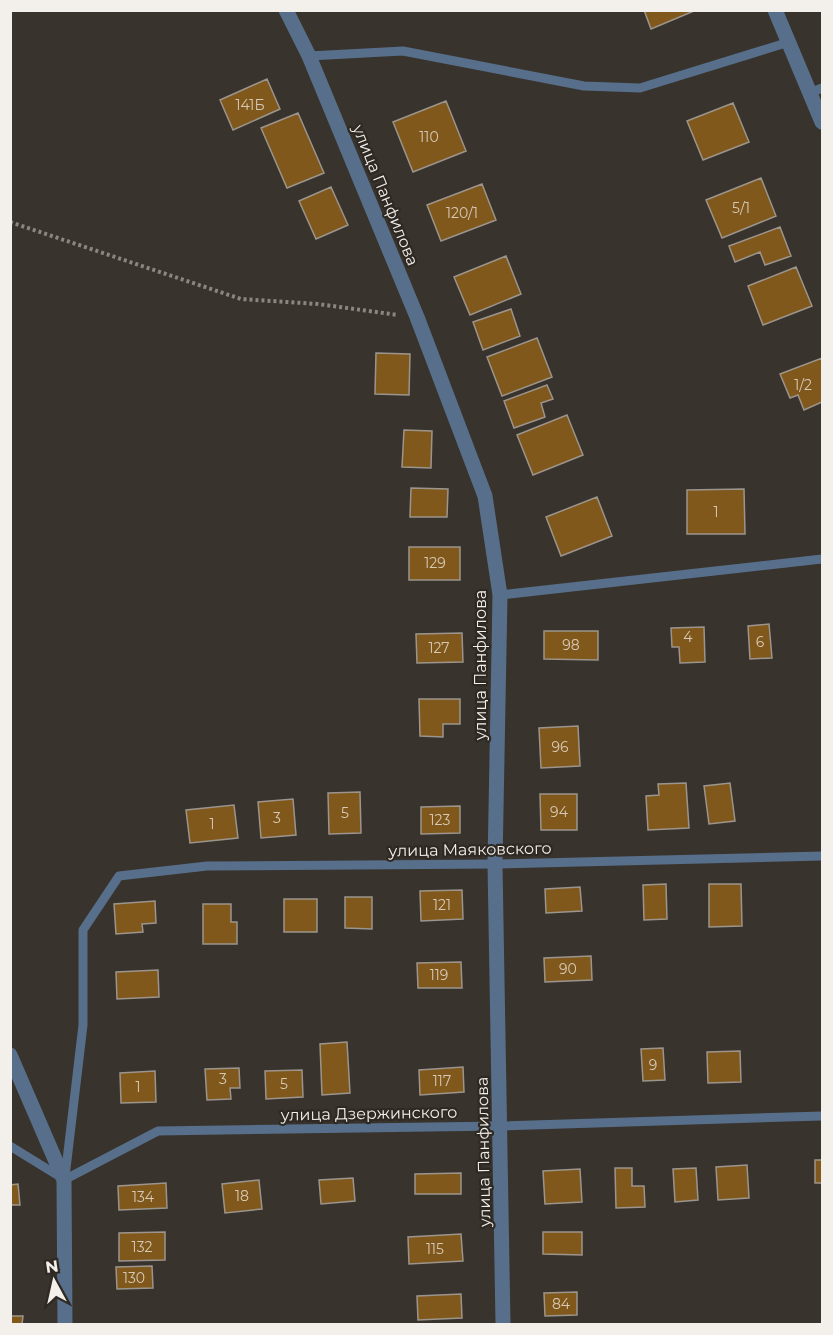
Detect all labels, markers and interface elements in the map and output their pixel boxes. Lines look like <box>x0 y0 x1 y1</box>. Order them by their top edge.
house number: 141Б <box>235 96 265 114</box>
street label: улица Панфилова <box>348 121 423 268</box>
house number: 110 <box>419 128 439 146</box>
house number: 5/1 <box>732 199 750 217</box>
house number: 120/1 <box>446 204 478 222</box>
house number: 1/2 <box>794 376 812 394</box>
house number: 1 <box>713 503 719 521</box>
house number: 129 <box>424 554 446 572</box>
street label: улица Панфилова <box>471 590 490 741</box>
house number: 4 <box>683 628 693 646</box>
house number: 6 <box>756 633 765 651</box>
house number: 98 <box>562 636 580 654</box>
house number: 127 <box>428 639 450 657</box>
house number: 96 <box>551 738 569 756</box>
house number: 94 <box>550 803 569 821</box>
house number: 5 <box>341 804 349 822</box>
house number: 3 <box>273 809 281 827</box>
house number: 123 <box>430 811 451 829</box>
house number: 1 <box>209 815 215 833</box>
street label: улица Маяковского <box>387 839 552 860</box>
house number: 121 <box>433 896 451 914</box>
house number: 90 <box>559 960 577 978</box>
house number: 119 <box>430 966 448 984</box>
house number: 9 <box>649 1056 657 1074</box>
house number: 3 <box>219 1070 227 1088</box>
house number: 117 <box>433 1072 451 1090</box>
house number: 5 <box>280 1075 288 1093</box>
street label: улица Панфилова <box>473 1077 494 1228</box>
house number: 1 <box>135 1078 141 1096</box>
street label: улица Дзержинского <box>280 1102 457 1125</box>
house number: 18 <box>235 1187 249 1205</box>
house number: 134 <box>132 1188 155 1206</box>
house number: 132 <box>132 1238 152 1256</box>
house number: 115 <box>426 1240 444 1258</box>
north arrow <box>24 1251 84 1311</box>
text: N <box>44 1256 60 1277</box>
house number: 130 <box>123 1269 145 1287</box>
house number: 84 <box>552 1295 571 1313</box>

